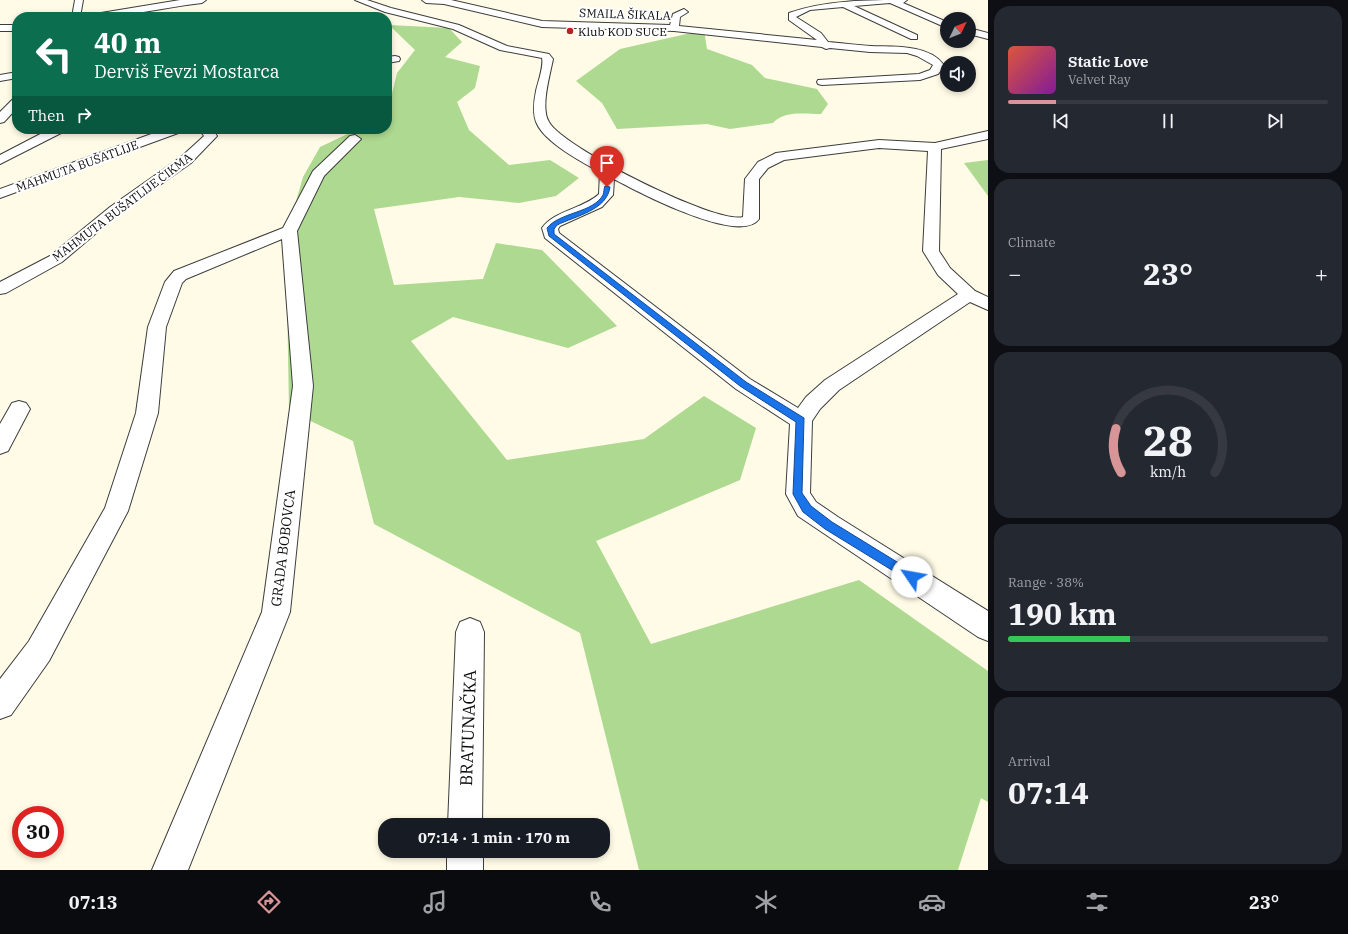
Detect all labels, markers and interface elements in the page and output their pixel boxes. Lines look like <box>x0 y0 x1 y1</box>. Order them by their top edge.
street label: SMAILA ŠIKALA <box>579 5 672 23</box>
north arrow <box>940 12 976 48</box>
map controls <box>940 12 976 92</box>
text: 40 m <box>94 24 161 61</box>
place label: Klub KOD SUCE <box>578 24 667 39</box>
marker: Klub KOD SUCE <box>565 26 575 36</box>
icon: left <box>28 28 80 80</box>
text: Static Love <box>1068 52 1148 71</box>
button: sound <box>940 56 976 92</box>
text: Derviš Fevzi Mostarca <box>94 60 280 83</box>
text: Velvet Ray <box>1068 71 1131 88</box>
icon: right <box>73 104 95 126</box>
text: Then <box>28 106 65 125</box>
icon: previous <box>1050 110 1072 132</box>
icon: pause <box>1157 110 1179 132</box>
icon: next <box>1264 110 1286 132</box>
street label: MAHMUTA BUŠATLIJE <box>14 137 140 195</box>
pin <box>590 146 624 187</box>
street label: MAHMUTA BUŠATLIJE ČIKMA <box>49 149 195 264</box>
icon: arrive <box>596 152 618 174</box>
text: Climate <box>1008 234 1055 251</box>
text: 23° <box>1143 254 1193 293</box>
text: − <box>1008 259 1021 288</box>
text: + <box>1315 259 1328 288</box>
text: 28 <box>1143 413 1193 467</box>
text: km/h <box>1150 462 1186 481</box>
street label: GRADA BOBOVCA <box>267 488 299 607</box>
position arrow <box>891 556 933 598</box>
text: Range · 38% <box>1008 574 1084 591</box>
text: 190 km <box>1008 594 1117 633</box>
street label: BRATUNAČKA <box>455 669 481 786</box>
text: Arrival <box>1008 753 1050 770</box>
text: 07:14 <box>1008 773 1089 812</box>
speed limit sign: 30 <box>12 806 64 858</box>
text: 07:14 · 1 min · 170 m <box>418 828 570 847</box>
icon: directions <box>255 888 283 916</box>
icon: music <box>421 888 449 916</box>
icon: phone <box>586 888 614 916</box>
icon: climate <box>752 888 780 916</box>
icon: car <box>918 888 946 916</box>
icon: filters <box>1083 888 1111 916</box>
text: 07:13 <box>69 891 117 914</box>
text: 23° <box>1249 891 1279 914</box>

